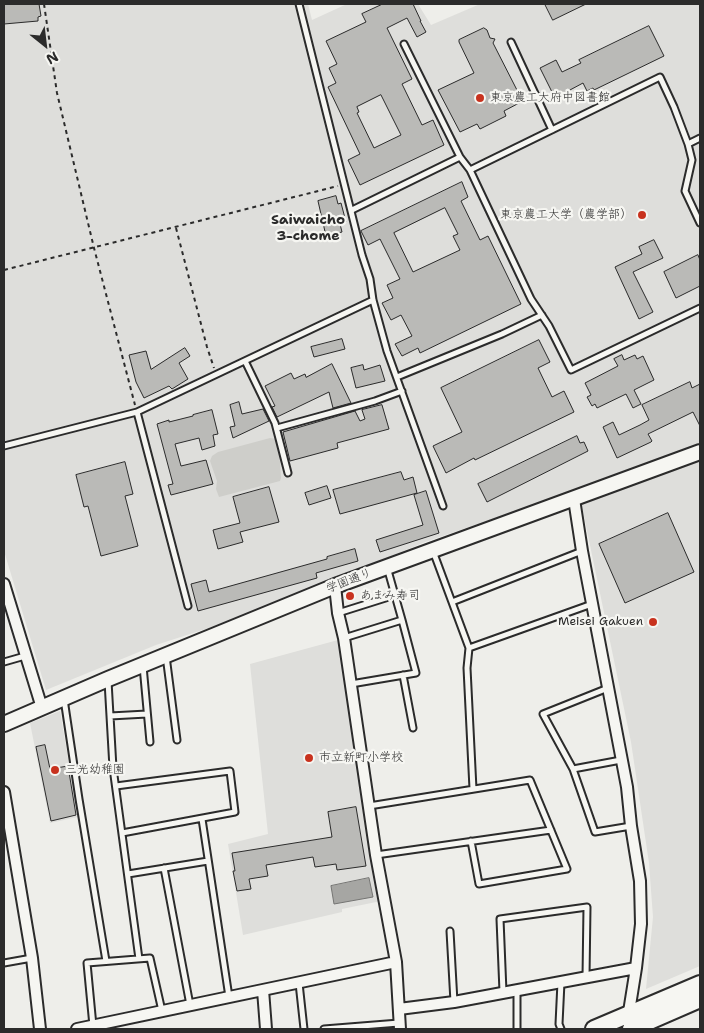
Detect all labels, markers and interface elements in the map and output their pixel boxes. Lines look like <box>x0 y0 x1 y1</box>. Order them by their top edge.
north arrow <box>20 20 70 70</box>
text: N <box>43 48 61 69</box>
place label: 東京農工大府中図書館 <box>490 91 610 105</box>
marker: 東京農工大府中図書館 <box>474 92 486 104</box>
place label: 東京農工大学（農学部） <box>500 208 632 222</box>
marker: 東京農工大学（農学部） <box>636 209 648 221</box>
district label: Saiwaicho 3-chome <box>271 212 345 244</box>
street label: 学園通り <box>324 566 374 596</box>
place label: あまみ寿司 <box>360 589 420 603</box>
marker: あまみ寿司 <box>344 590 356 602</box>
place label: Meisei Gakuen <box>558 615 643 629</box>
marker: Meisei Gakuen <box>647 616 659 628</box>
place label: 市立新町小学校 <box>319 751 403 765</box>
marker: 市立新町小学校 <box>303 752 315 764</box>
place label: 三光幼稚園 <box>65 763 125 777</box>
marker: 三光幼稚園 <box>49 764 61 776</box>

